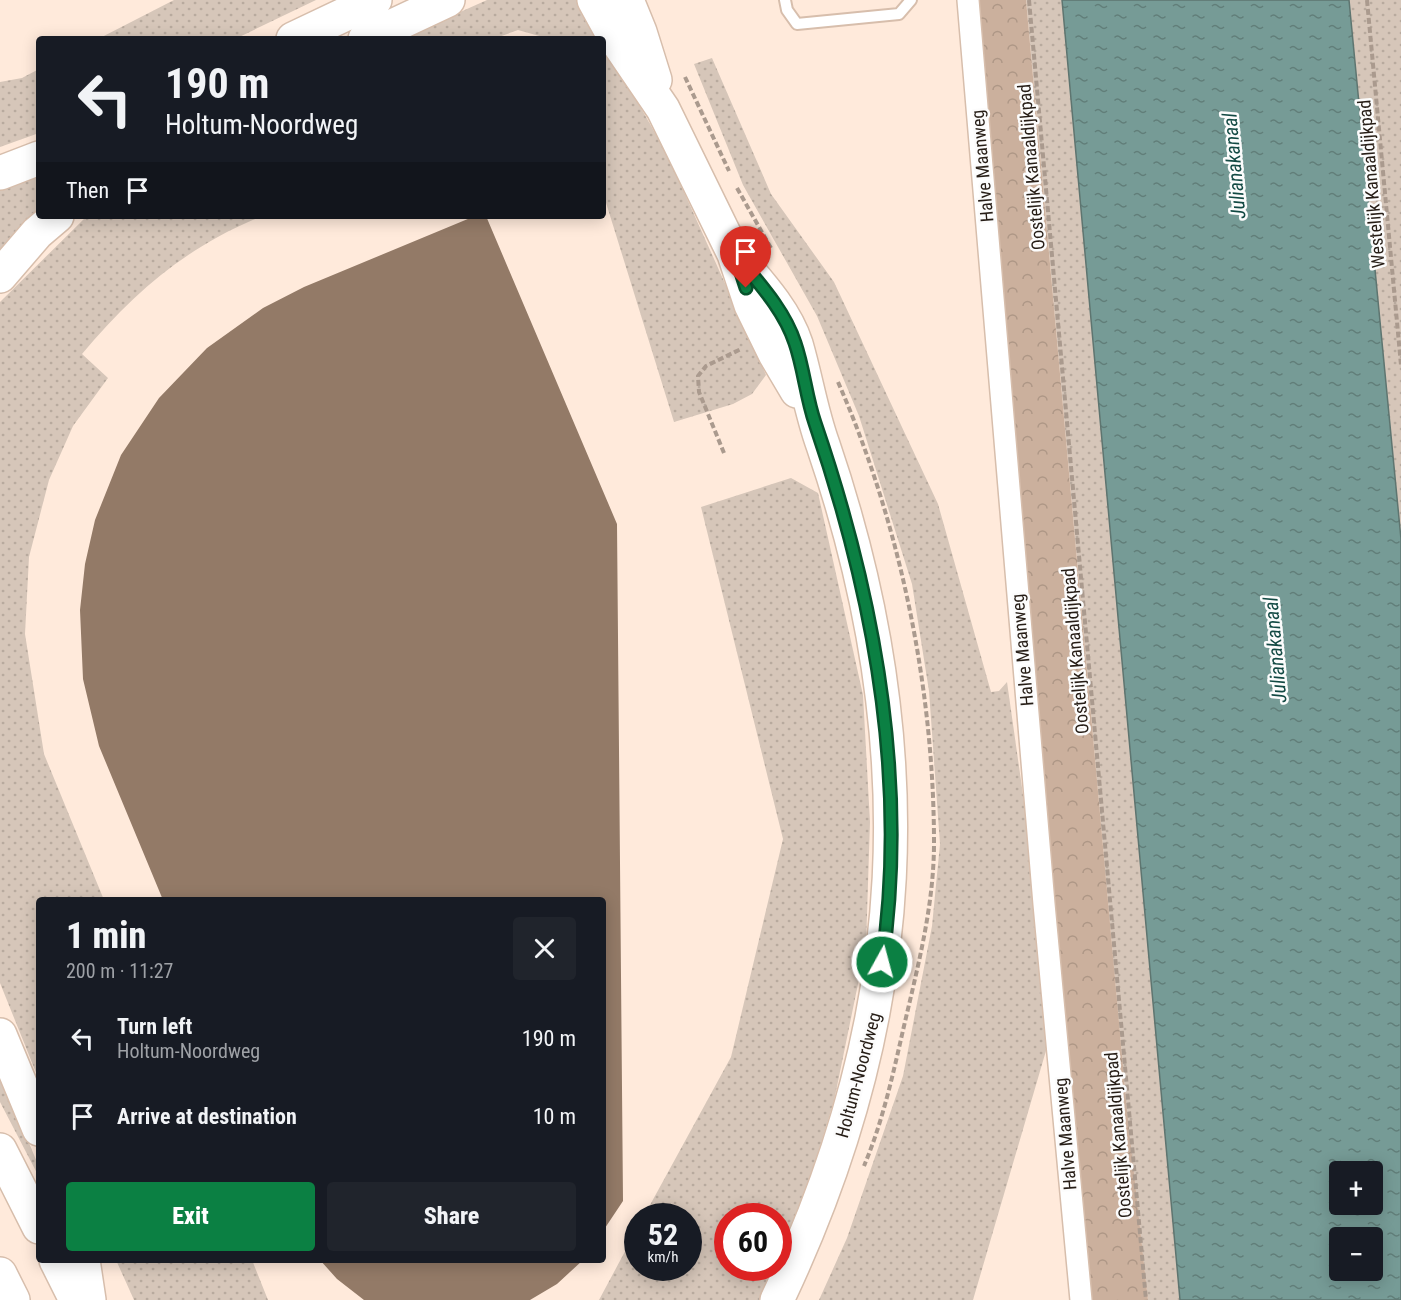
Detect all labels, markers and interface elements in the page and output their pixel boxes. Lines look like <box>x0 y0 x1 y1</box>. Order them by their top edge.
text: 190 m <box>165 59 270 108</box>
icon: left <box>66 60 144 138</box>
street label: Oostelijk Kanaaldijkpad <box>1013 83 1049 251</box>
street label: Westelijk Kanaaldijkpad <box>1353 99 1389 269</box>
text: Holtum-Noordweg <box>165 109 358 141</box>
street label: Halve Maanweg <box>967 109 997 223</box>
water label: Julianakanaal <box>1217 112 1251 220</box>
icon: arrive <box>121 174 154 207</box>
text: Then <box>66 178 109 203</box>
pin <box>720 226 771 288</box>
icon: arrive <box>729 235 762 268</box>
street label: Oostelijk Kanaaldijkpad <box>1057 567 1093 735</box>
street label: Halve Maanweg <box>1007 593 1037 707</box>
water label: Julianakanaal <box>1258 596 1292 704</box>
text: 1 min <box>66 915 146 957</box>
button: close <box>513 917 576 980</box>
position arrow <box>850 930 914 994</box>
text: 200 m · 11:27 <box>66 959 173 983</box>
street label: Holtum-Noordweg <box>831 1010 885 1140</box>
text: Turn left <box>117 1014 192 1039</box>
icon: left <box>66 1022 99 1055</box>
text: 190 m <box>522 1026 576 1051</box>
text: Holtum-Noordweg <box>117 1039 260 1063</box>
street label: Oostelijk Kanaaldijkpad <box>1100 1051 1136 1219</box>
street label: Halve Maanweg <box>1050 1077 1080 1191</box>
icon: arrive <box>66 1100 99 1133</box>
text: Arrive at destination <box>117 1104 297 1129</box>
text: 10 m <box>533 1104 576 1129</box>
map controls <box>1329 1161 1383 1281</box>
button: + <box>1329 1161 1383 1215</box>
button: Exit <box>66 1182 315 1251</box>
button: Share <box>327 1182 576 1251</box>
speed limit sign: 60 <box>714 1203 792 1281</box>
text: 52 <box>648 1217 678 1252</box>
button: − <box>1329 1227 1383 1281</box>
text: km/h <box>648 1248 678 1266</box>

